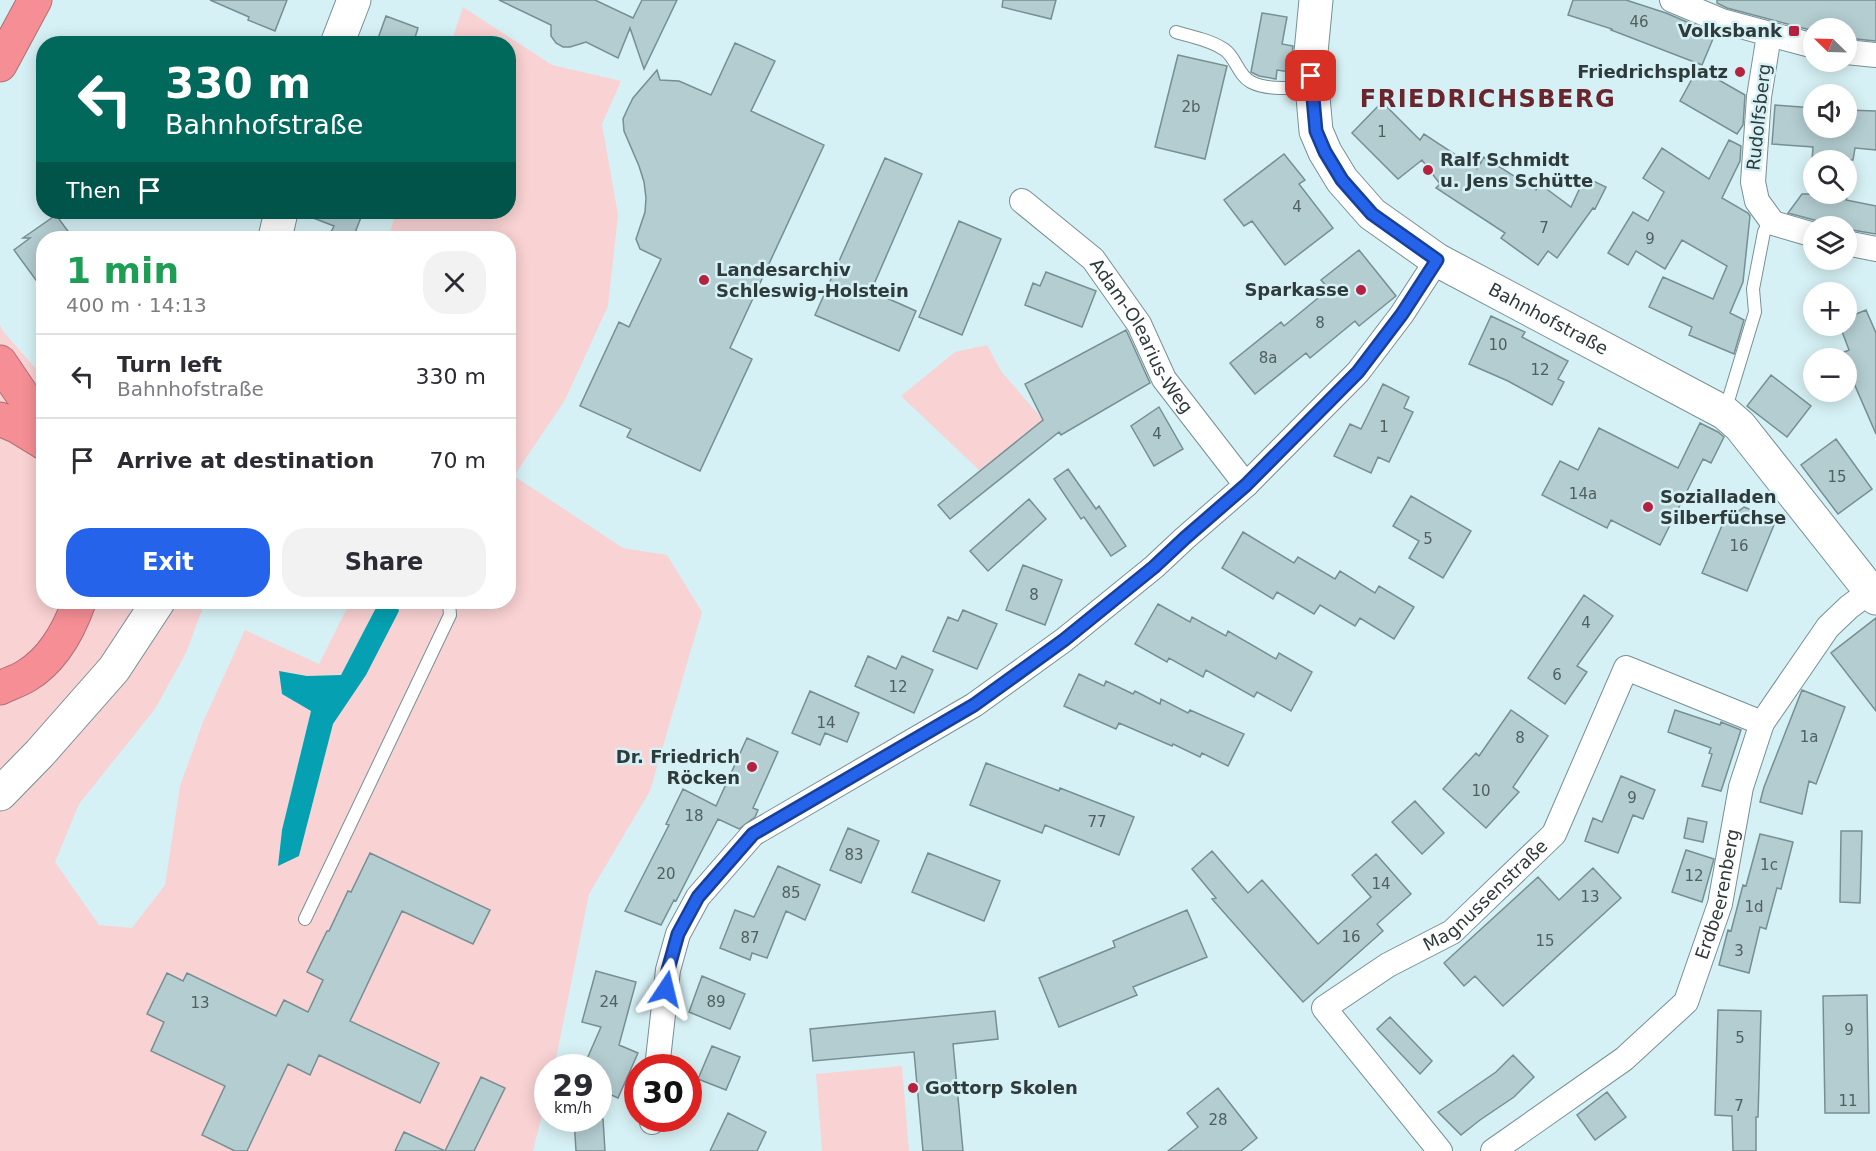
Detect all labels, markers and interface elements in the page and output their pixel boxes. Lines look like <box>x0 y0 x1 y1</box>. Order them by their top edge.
house number: 46 <box>1629 13 1649 31</box>
north arrow <box>1803 18 1857 72</box>
map controls <box>1803 18 1857 402</box>
place label: Volksbank <box>1678 20 1783 41</box>
marker: Volksbank <box>1787 24 1801 38</box>
pin <box>1285 50 1336 101</box>
text: 330 m <box>165 59 311 108</box>
icon: arrive <box>1294 59 1327 92</box>
icon: left <box>66 60 144 138</box>
place label: Friedrichsplatz <box>1577 61 1728 82</box>
street label: Rudolfsberg <box>1742 63 1775 171</box>
marker: Friedrichsplatz <box>1733 65 1747 79</box>
button: sound <box>1803 84 1857 138</box>
district label: FRIEDRICHSBERG <box>1360 85 1616 113</box>
house number: 2b <box>1181 98 1201 116</box>
text: Bahnhofstraße <box>165 109 363 140</box>
house number: 1 <box>1377 123 1387 141</box>
place label: Ralf Schmidt u. Jens Schütte <box>1440 149 1593 191</box>
button: search <box>1803 150 1857 204</box>
marker: Ralf Schmidt u. Jens Schütte <box>1421 163 1435 177</box>
icon: arrive <box>133 174 166 207</box>
text: Then <box>66 178 121 203</box>
house number: 4 <box>1292 198 1302 216</box>
button: layers <box>1803 216 1857 270</box>
house number: 7 <box>1539 219 1549 237</box>
house number: 9 <box>1645 230 1655 248</box>
text: 1 min <box>66 250 179 291</box>
button: close <box>423 251 486 314</box>
street label: Adam-Olearius-Weg <box>1086 254 1198 417</box>
place label: Landesarchiv Schleswig-Holstein <box>716 259 909 301</box>
marker: Landesarchiv Schleswig-Holstein <box>697 273 711 287</box>
street label: Bahnhofstraße <box>1485 278 1612 359</box>
place label: Sparkasse <box>1244 279 1349 300</box>
button: + <box>1803 282 1857 336</box>
marker: Sparkasse <box>1354 283 1368 297</box>
text: 400 m · 14:13 <box>66 293 207 317</box>
house number: 8 <box>1315 314 1325 332</box>
house number: 10 <box>1488 336 1508 354</box>
button: − <box>1803 348 1857 402</box>
house number: 8a <box>1259 349 1277 367</box>
text: Turn left <box>117 352 222 377</box>
icon: left <box>66 360 99 393</box>
house number: 12 <box>1530 361 1550 379</box>
text: 330 m <box>416 364 486 389</box>
text: Bahnhofstraße <box>117 377 264 401</box>
house number: 1 <box>1379 418 1389 436</box>
house number: 4 <box>1152 425 1162 443</box>
icon: arrive <box>66 444 99 477</box>
text: Arrive at destination <box>117 448 374 473</box>
text: 70 m <box>430 448 486 473</box>
house number: 15 <box>1827 468 1847 486</box>
house number: 14a <box>1569 485 1597 503</box>
place label: Sozialladen Silberfüchse <box>1660 486 1786 528</box>
marker: Sozialladen Silberfüchse <box>1641 500 1655 514</box>
button: Exit <box>66 528 270 597</box>
button: Share <box>282 528 486 597</box>
house number: 5 <box>1423 530 1433 548</box>
house number: 16 <box>1729 537 1749 555</box>
house number: 8 <box>1029 586 1039 604</box>
house number: 4 <box>1581 614 1591 632</box>
house number: 6 <box>1552 666 1562 684</box>
house number: 12 <box>888 678 908 696</box>
house number: 14 <box>816 714 836 732</box>
house number: 1a <box>1800 728 1818 746</box>
house number: 8 <box>1515 729 1525 747</box>
place label: Dr. Friedrich Röcken <box>616 746 740 788</box>
marker: Dr. Friedrich Röcken <box>745 760 759 774</box>
house number: 10 <box>1471 782 1491 800</box>
house number: 9 <box>1627 789 1637 807</box>
house number: 18 <box>684 807 704 825</box>
house number: 77 <box>1087 813 1107 831</box>
street label: Erdbeerenberg <box>1691 827 1743 962</box>
street label: Magnussenstraße <box>1419 835 1552 955</box>
house number: 83 <box>844 846 864 864</box>
house number: 1c <box>1760 856 1778 874</box>
house number: 20 <box>656 865 676 883</box>
house number: 12 <box>1684 867 1704 885</box>
house number: 14 <box>1371 875 1391 893</box>
house number: 85 <box>781 884 801 902</box>
house number: 13 <box>1580 888 1600 906</box>
house number: 1d <box>1744 898 1764 916</box>
house number: 16 <box>1341 928 1361 946</box>
house number: 87 <box>740 929 760 947</box>
house number: 15 <box>1535 932 1555 950</box>
house number: 3 <box>1734 942 1744 960</box>
position arrow <box>634 957 698 1021</box>
house number: 24 <box>599 993 619 1011</box>
house number: 89 <box>706 993 726 1011</box>
house number: 13 <box>190 994 210 1012</box>
house number: 9 <box>1844 1021 1854 1039</box>
house number: 5 <box>1735 1029 1745 1047</box>
speed limit sign: 30 <box>624 1054 702 1132</box>
text: 29 <box>552 1068 594 1103</box>
place label: Gottorp Skolen <box>925 1077 1078 1098</box>
marker: Gottorp Skolen <box>906 1081 920 1095</box>
house number: 11 <box>1838 1092 1858 1110</box>
house number: 7 <box>1734 1097 1744 1115</box>
text: km/h <box>554 1099 592 1117</box>
house number: 28 <box>1208 1111 1228 1129</box>

